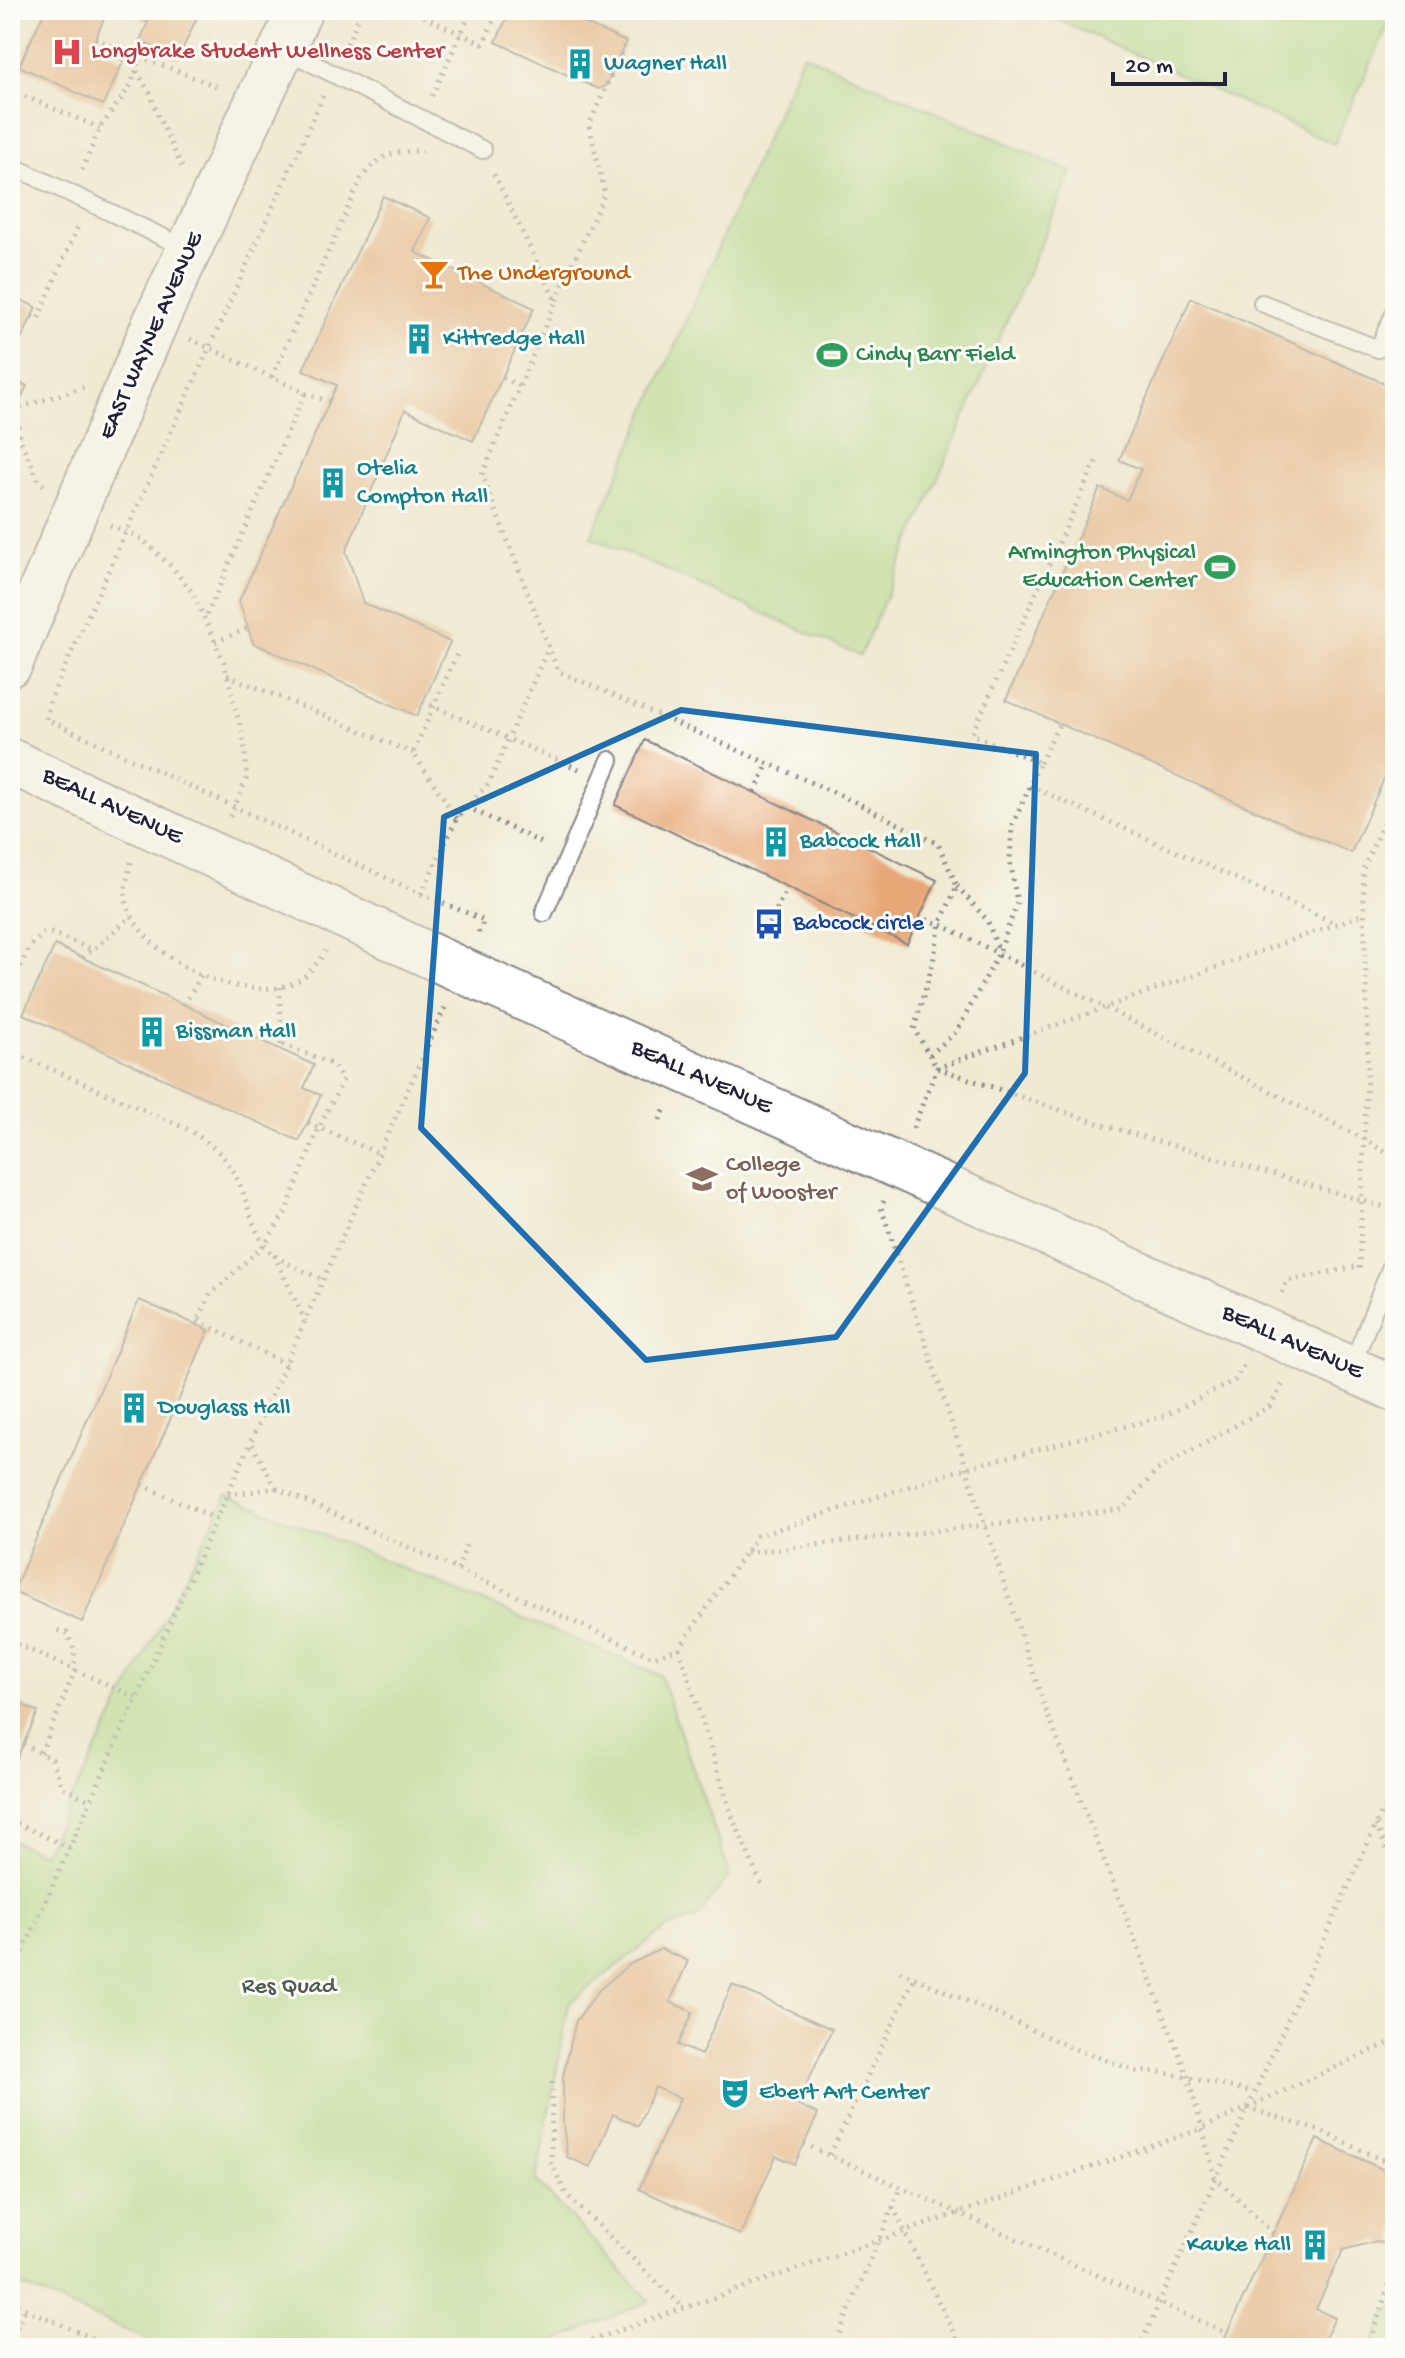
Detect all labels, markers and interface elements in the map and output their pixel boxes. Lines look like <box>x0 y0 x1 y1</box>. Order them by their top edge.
hospital icon: Longbrake Student Wellness Center <box>50 35 84 69</box>
scale bar <box>1113 36 1225 86</box>
place label: Longbrake Student Wellness Center <box>91 38 447 67</box>
building icon: Wagner Hall <box>563 47 597 81</box>
place label: Wagner Hall <box>604 50 727 79</box>
text: 20 m <box>1125 53 1173 82</box>
street label: EAST WAYNE AVENUE <box>93 227 211 444</box>
bar icon: The Underground <box>417 257 451 291</box>
place label: The Underground <box>456 260 632 289</box>
building icon: Kittredge Hall <box>402 322 436 356</box>
place label: Kittredge Hall <box>443 325 585 354</box>
sports icon: Cindy Barr Field <box>815 338 849 372</box>
place label: Cindy Barr Field <box>856 341 1017 370</box>
place label: Otelia Compton Hall <box>357 455 488 512</box>
building icon: Otelia Compton Hall <box>316 466 350 500</box>
place label: Armington Physical Education Center <box>1008 539 1199 596</box>
sports icon: Armington Physical Education Center <box>1203 550 1237 584</box>
street label: BEALL AVENUE <box>36 761 188 853</box>
building icon: Babcock Hall <box>759 825 793 859</box>
place label: Babcock Hall <box>799 828 921 857</box>
bus stop icon: Babcock circle <box>752 907 786 941</box>
place label: Babcock circle <box>792 910 925 939</box>
building icon: Bissman Hall <box>135 1015 169 1049</box>
place label: Bissman Hall <box>175 1018 296 1047</box>
street label: BEALL AVENUE <box>625 1034 777 1122</box>
place label: College of Wooster <box>726 1151 839 1208</box>
school or university icon: College of Wooster <box>685 1162 719 1196</box>
street label: BEALL AVENUE <box>1216 1299 1368 1387</box>
building icon: Douglass Hall <box>117 1391 151 1425</box>
place label: Douglass Hall <box>156 1394 291 1423</box>
park label: Res Quad <box>242 1973 338 2002</box>
theatre icon: Ebert Art Center <box>718 2076 752 2110</box>
place label: Ebert Art Center <box>759 2079 931 2108</box>
building icon: Kauke Hall <box>1298 2228 1332 2262</box>
place label: Kauke Hall <box>1187 2231 1291 2260</box>

